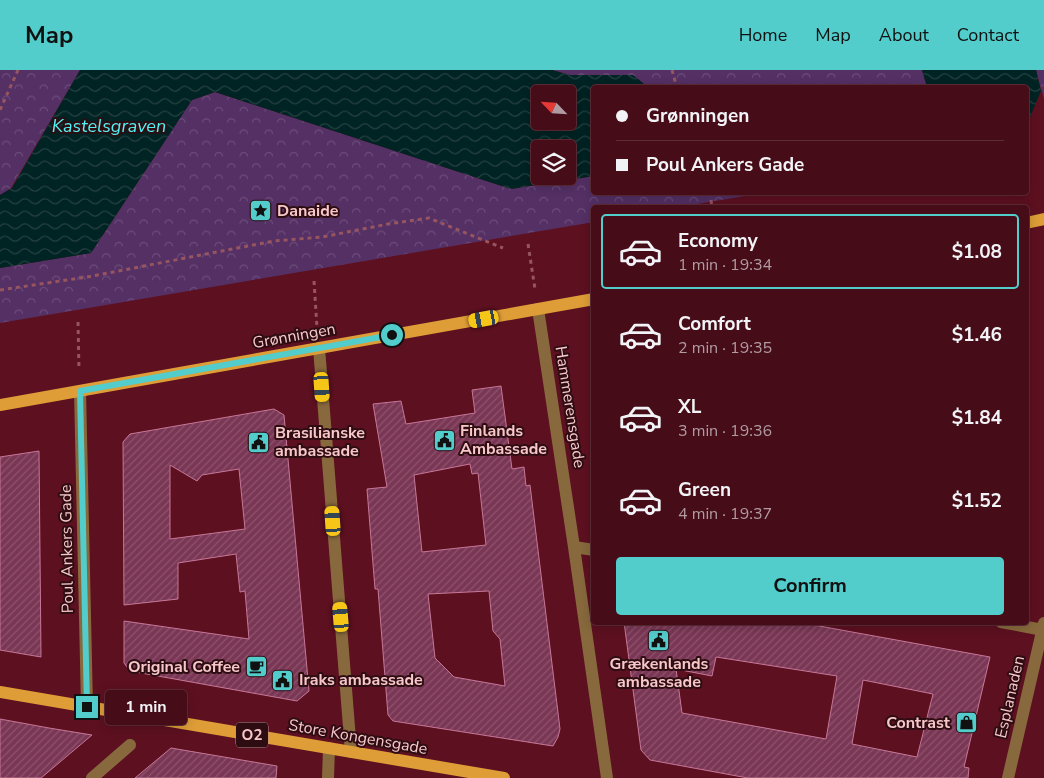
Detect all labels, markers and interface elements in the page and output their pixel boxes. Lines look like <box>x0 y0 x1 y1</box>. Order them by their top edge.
text: Map <box>25 19 73 51</box>
text: Home <box>739 23 787 47</box>
text: Map <box>815 23 851 47</box>
text: About <box>879 23 929 47</box>
text: Contact <box>957 23 1019 47</box>
north arrow <box>531 85 576 130</box>
map controls <box>531 85 576 185</box>
text: Grønningen <box>646 103 749 129</box>
water label: Kastelsgraven <box>52 114 166 138</box>
button: layers <box>531 140 576 185</box>
text: Poul Ankers Gade <box>646 152 804 178</box>
place icon: Danaide <box>249 199 273 223</box>
place label: Danaide <box>277 200 339 222</box>
text: Economy <box>678 228 758 254</box>
icon: car <box>618 229 663 274</box>
text: $1.08 <box>952 239 1002 265</box>
text: 1 min · 19:34 <box>678 254 772 276</box>
car <box>467 309 500 329</box>
text: Comfort <box>678 311 751 337</box>
icon: car <box>618 312 663 357</box>
street label: Grønningen <box>251 318 337 354</box>
text: $1.46 <box>952 322 1002 348</box>
route start <box>381 324 403 346</box>
text: 2 min · 19:35 <box>678 337 772 359</box>
street label: Hammerensgade <box>550 344 590 470</box>
car <box>313 372 330 402</box>
text: XL <box>678 394 701 420</box>
icon: car <box>618 395 663 440</box>
text: $1.84 <box>952 405 1002 431</box>
place label: Finlands Ambassade <box>460 420 547 460</box>
text: 3 min · 19:36 <box>678 420 772 442</box>
place label: Brasilianske ambassade <box>275 422 365 462</box>
public building icon: Finlands Ambassade <box>432 428 456 452</box>
public building icon: Brasilianske ambassade <box>247 430 271 454</box>
text: Green <box>678 477 731 503</box>
icon: car <box>618 478 663 523</box>
street label: Poul Ankers Gade <box>55 484 79 614</box>
text: $1.52 <box>952 488 1002 514</box>
text: 4 min · 19:37 <box>678 503 772 525</box>
car <box>324 506 341 536</box>
button: Confirm <box>616 557 1004 615</box>
car <box>332 601 349 633</box>
public building icon: Grækenlands ambassade <box>647 628 671 652</box>
place label: Grækenlands ambassade <box>610 653 709 693</box>
street label: Esplanaden <box>990 654 1030 740</box>
cafe icon: Original Coffee <box>244 655 268 679</box>
place label: Original Coffee <box>128 656 240 678</box>
public building icon: Iraks ambassade <box>271 668 295 692</box>
place label: Iraks ambassade <box>299 669 423 691</box>
callout: 1 min <box>104 690 187 724</box>
route end <box>76 696 98 718</box>
text: 1 min <box>125 696 167 718</box>
shop icon: Contrast <box>954 711 978 735</box>
place label: Contrast <box>886 712 951 734</box>
street label: Store Kongensgade <box>287 714 429 760</box>
road number: O2 <box>236 722 268 748</box>

